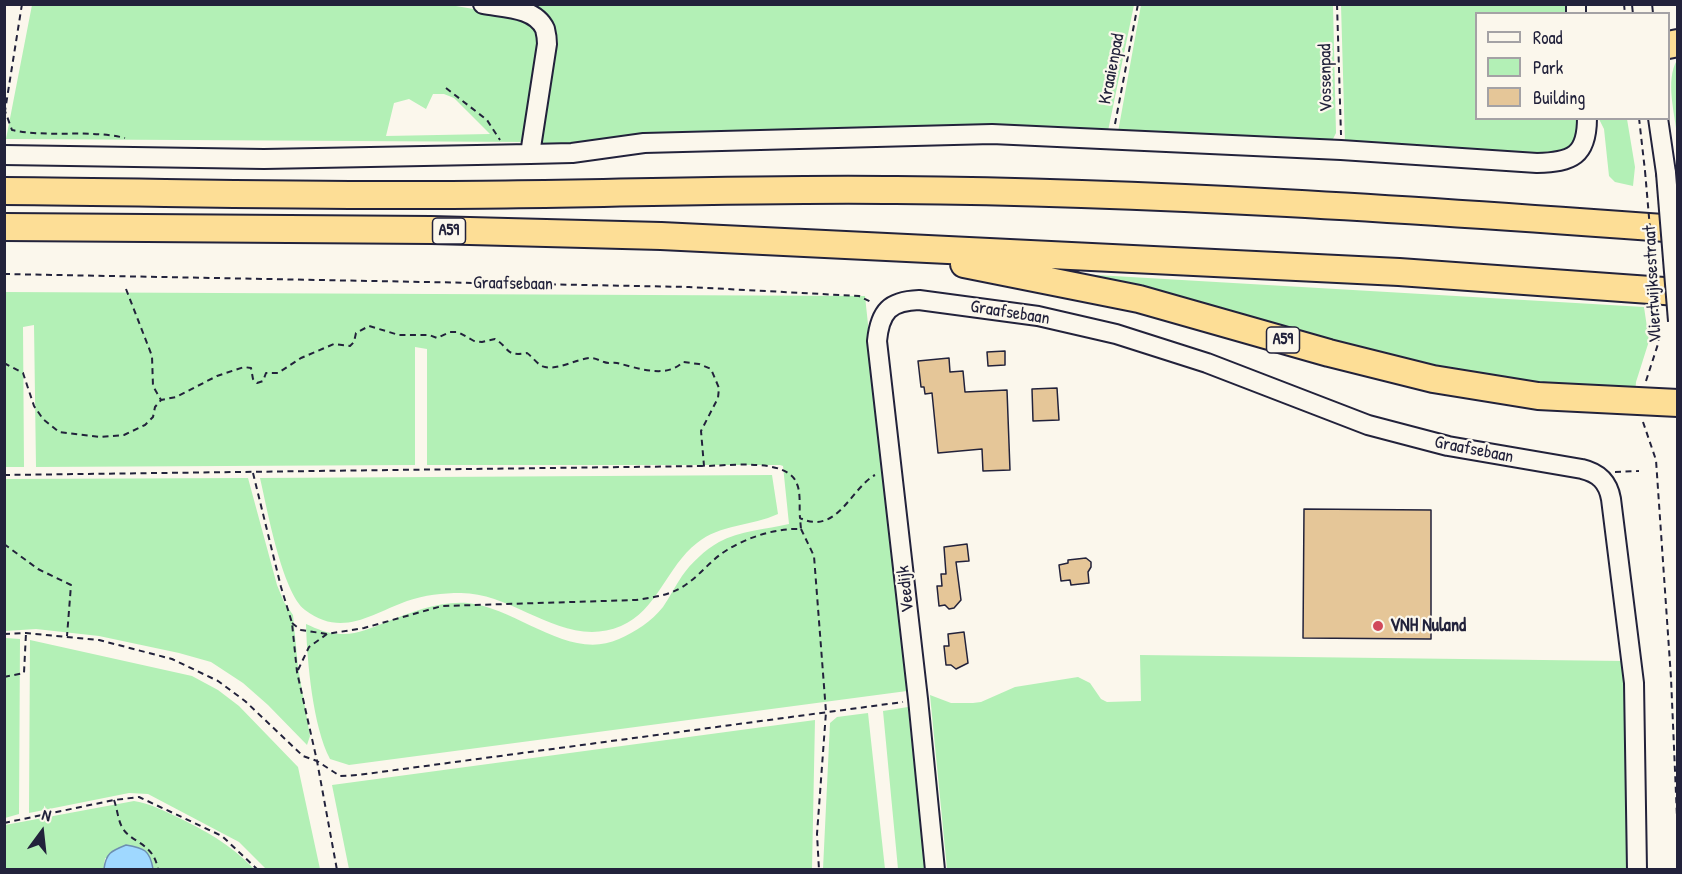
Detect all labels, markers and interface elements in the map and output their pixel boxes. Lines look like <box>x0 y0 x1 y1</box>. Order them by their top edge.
legend <box>1475 12 1670 120</box>
text: Road <box>1533 25 1563 50</box>
street label: Kraaienpad <box>1095 32 1129 106</box>
street label: Vossenpad <box>1315 44 1337 112</box>
text: Park <box>1533 55 1563 80</box>
text: Building <box>1533 85 1585 110</box>
road number: A59 <box>432 218 466 244</box>
street label: Vliertwijksestraat <box>1639 225 1667 343</box>
street label: Graafsebaan <box>473 273 553 295</box>
street label: Graafsebaan <box>969 296 1051 330</box>
road number: A59 <box>1266 327 1300 353</box>
street label: Graafsebaan <box>1433 432 1515 468</box>
street label: Veedijk <box>893 564 919 614</box>
place label: VNH Nuland <box>1390 615 1466 637</box>
marker: VNH Nuland <box>1371 619 1385 633</box>
north arrow <box>12 802 72 862</box>
text: N <box>40 803 54 826</box>

